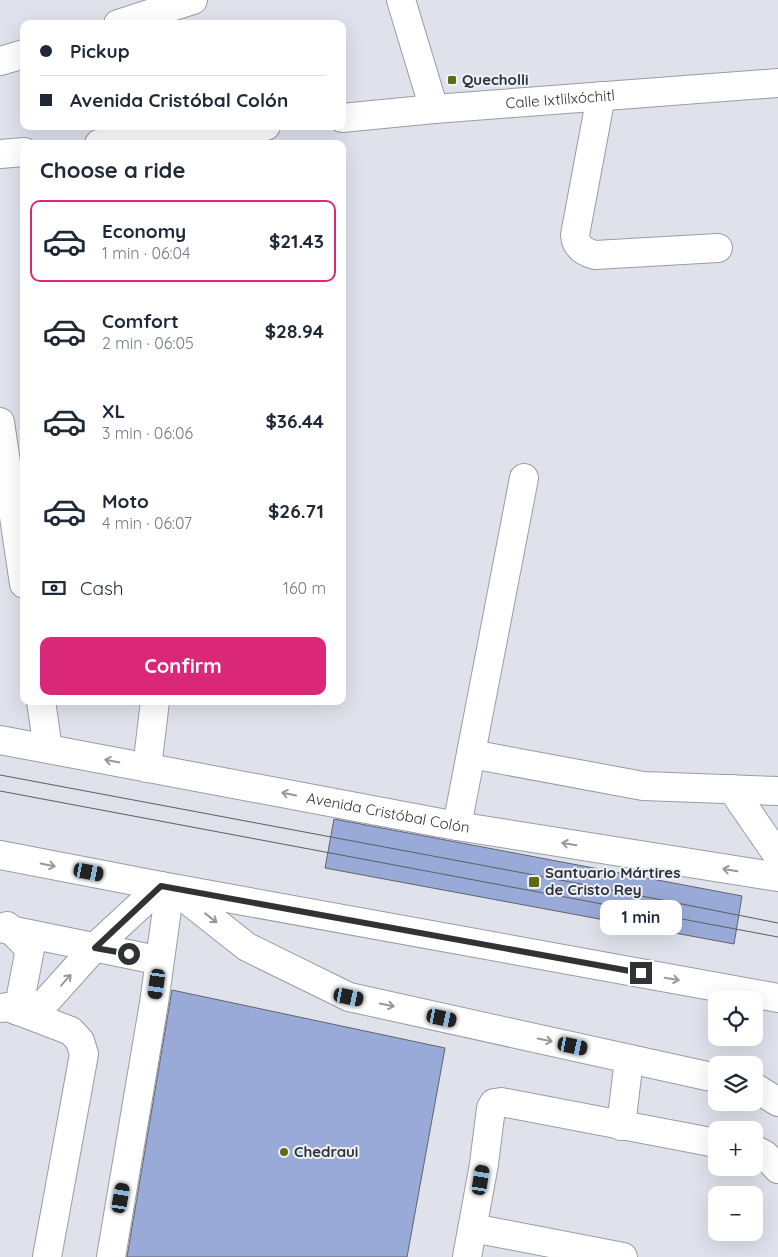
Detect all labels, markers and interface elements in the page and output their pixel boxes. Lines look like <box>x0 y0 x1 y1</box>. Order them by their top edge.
text: Pickup <box>70 39 130 63</box>
place label: Quecholli <box>462 70 529 89</box>
marker: Quecholli <box>446 74 458 86</box>
street label: Calle Ixtlilxóchitl <box>505 85 616 113</box>
text: Avenida Cristóbal Colón <box>70 88 288 112</box>
text: Choose a ride <box>40 156 185 184</box>
icon: car <box>42 219 87 264</box>
text: Economy <box>102 219 186 243</box>
text: $21.43 <box>269 229 324 253</box>
text: 1 min · 06:04 <box>102 243 190 263</box>
icon: car <box>42 309 87 354</box>
text: Comfort <box>102 309 179 333</box>
text: $28.94 <box>265 319 324 343</box>
text: 2 min · 06:05 <box>102 333 194 353</box>
icon: car <box>42 399 87 444</box>
text: XL <box>102 399 125 423</box>
text: $36.44 <box>265 409 324 433</box>
text: 3 min · 06:06 <box>102 423 193 443</box>
icon: car <box>42 489 87 534</box>
text: Moto <box>102 489 149 513</box>
text: $26.71 <box>268 499 324 523</box>
text: 4 min · 06:07 <box>102 513 192 533</box>
icon: cash <box>40 574 68 602</box>
text: Cash <box>80 576 124 600</box>
text: 160 m <box>283 578 326 598</box>
button: Confirm <box>40 637 326 695</box>
one-way arrow <box>104 756 120 765</box>
street label: Avenida Cristóbal Colón <box>305 788 471 837</box>
one-way arrow <box>281 789 297 799</box>
one-way arrow <box>562 839 578 849</box>
one-way arrow <box>39 860 55 870</box>
car <box>72 862 105 882</box>
place label: Santuario Mártires de Cristo Rey <box>545 863 680 899</box>
one-way arrow <box>722 864 738 874</box>
marker: Santuario Mártires de Cristo Rey <box>527 875 541 889</box>
callout: 1 min <box>600 900 682 936</box>
text: 1 min <box>622 907 660 927</box>
one-way arrow <box>204 913 217 924</box>
route start <box>118 943 140 965</box>
route end <box>630 962 652 984</box>
car <box>147 968 166 1000</box>
one-way arrow <box>60 974 71 987</box>
one-way arrow <box>664 974 680 984</box>
car <box>332 987 365 1007</box>
map controls <box>708 991 763 1241</box>
button: locate <box>708 991 763 1046</box>
one-way arrow <box>378 1001 394 1010</box>
car <box>425 1008 458 1028</box>
one-way arrow <box>537 1036 553 1045</box>
car <box>556 1036 589 1056</box>
button: layers <box>708 1056 763 1111</box>
button: + <box>708 1121 763 1176</box>
place label: Chedraui <box>294 1142 358 1161</box>
marker: Chedraui <box>278 1146 290 1158</box>
car <box>471 1164 490 1196</box>
car <box>111 1182 130 1214</box>
button: − <box>708 1186 763 1241</box>

